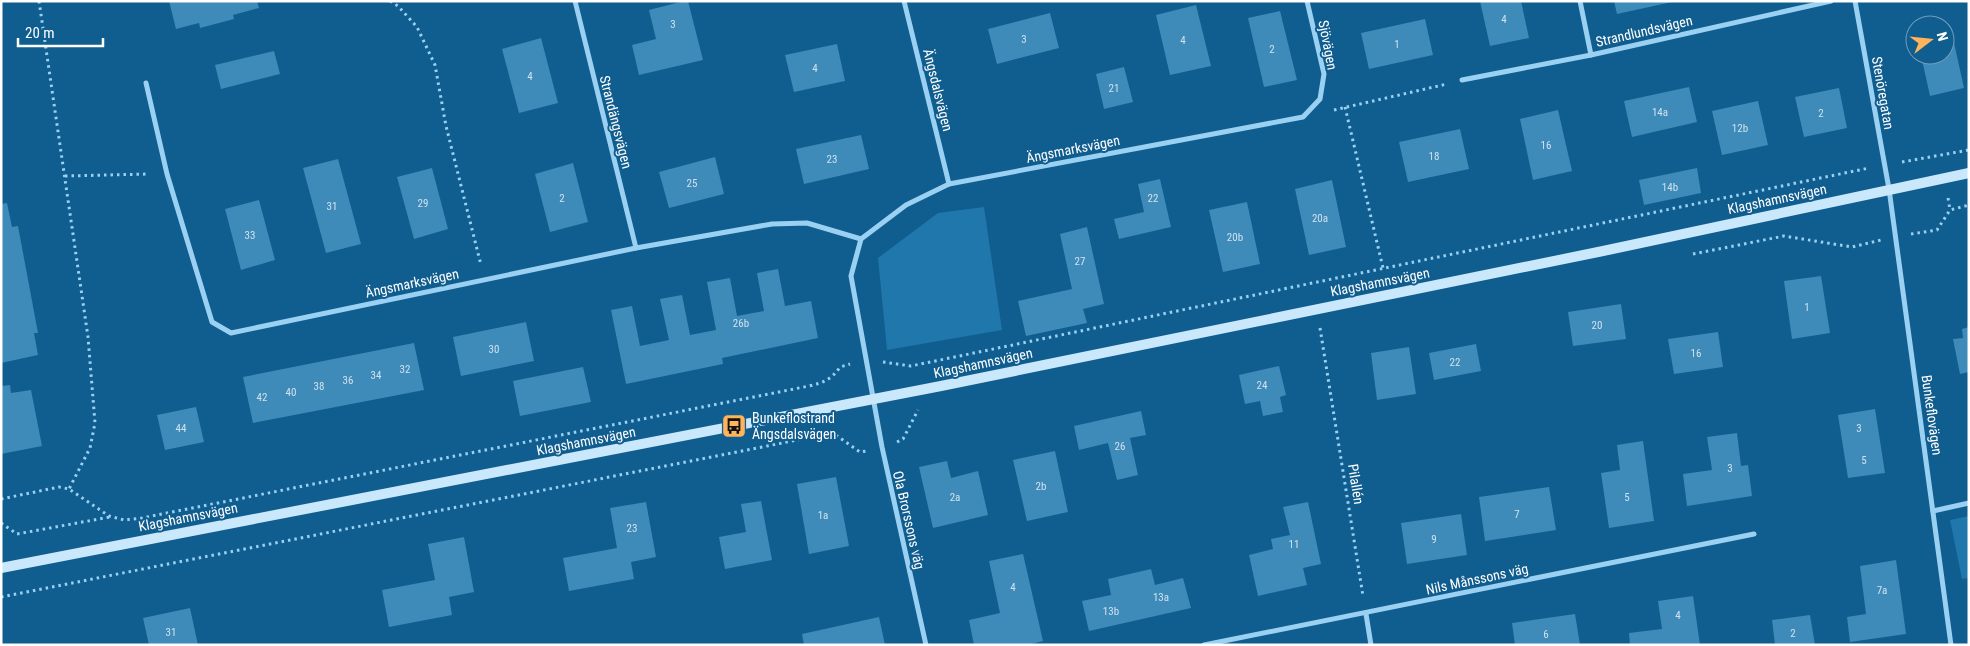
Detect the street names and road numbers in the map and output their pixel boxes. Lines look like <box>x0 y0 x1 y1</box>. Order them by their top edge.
street label: Strandlundsvägen <box>1594 12 1694 50</box>
street label: Sjövägen <box>1315 19 1341 71</box>
street label: Ängsdalsvägen <box>920 47 956 133</box>
street label: Stenöregatan <box>1869 55 1897 131</box>
street label: Strandängsvägen <box>597 74 635 170</box>
street label: Ängsmarksvägen <box>1025 132 1121 166</box>
street label: Klagshamnsvägen <box>1726 181 1828 217</box>
street label: Ängsmarksvägen <box>364 265 460 301</box>
street label: Klagshamnsvägen <box>1329 265 1431 299</box>
street label: Klagshamnsvägen <box>932 345 1034 381</box>
street label: Bunkeflovägen <box>1918 374 1946 456</box>
street label: Klagshamnsvägen <box>535 424 637 458</box>
street label: Pilallén <box>1345 463 1367 505</box>
street label: Ola Brorssons väg <box>890 469 928 571</box>
street label: Klagshamnsvägen <box>137 500 239 534</box>
street label: Nils Månssons väg <box>1424 560 1530 598</box>

